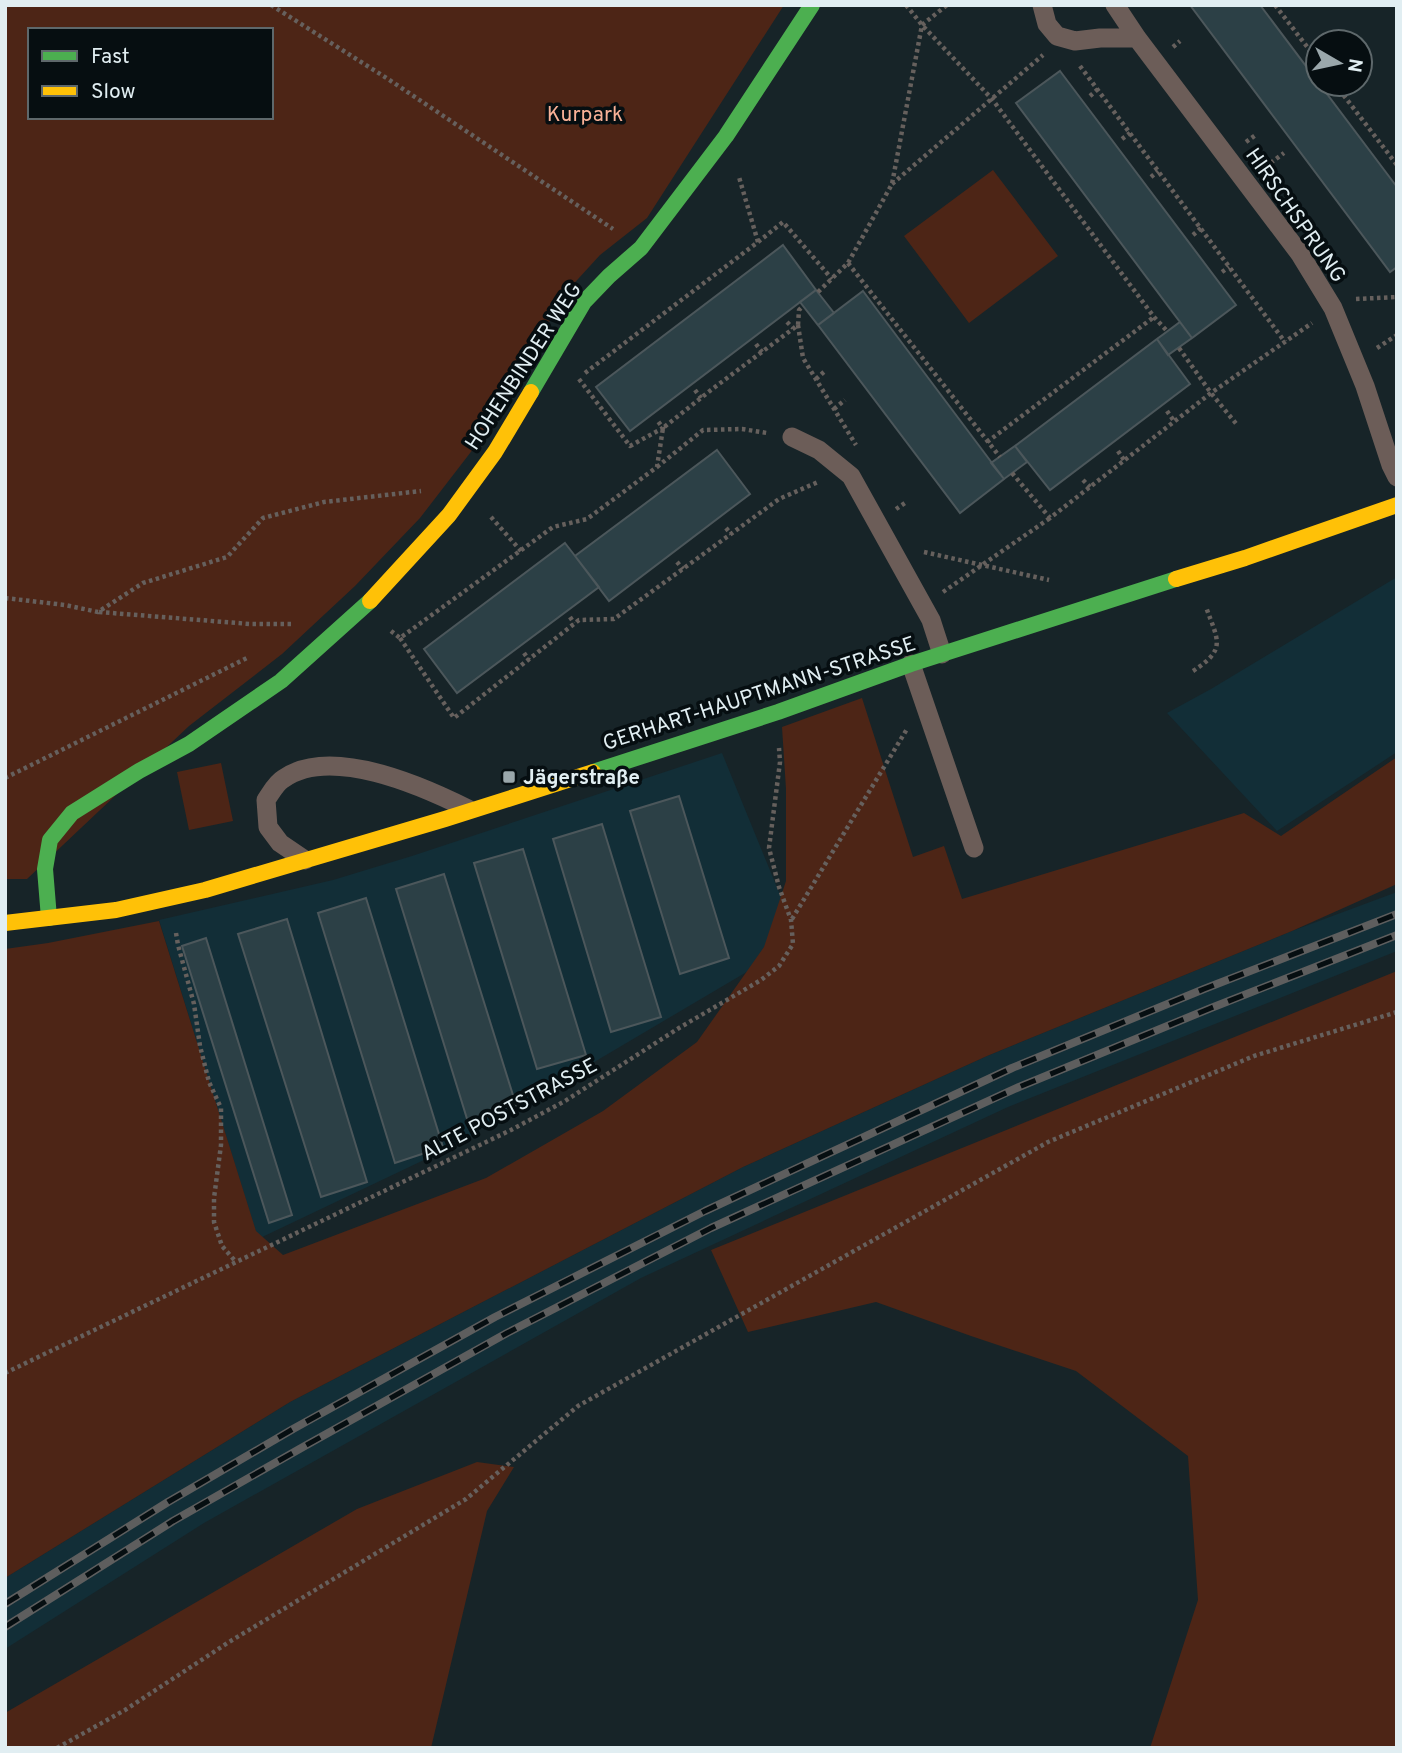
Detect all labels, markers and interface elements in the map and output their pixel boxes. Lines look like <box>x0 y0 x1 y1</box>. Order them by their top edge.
legend <box>28 28 273 119</box>
north arrow <box>1304 28 1374 98</box>
text: Fast <box>91 44 130 71</box>
text: N <box>1341 57 1367 74</box>
text: Slow <box>91 79 136 106</box>
park label: Kurpark <box>547 102 623 129</box>
street label: HIRSCHSPRUNG <box>1238 143 1351 288</box>
street label: HOHENBINDER WEG <box>460 278 589 456</box>
street label: GERHART-HAUPTMANN-STRASSE <box>600 631 919 758</box>
place label: Jägerstraße <box>523 765 640 792</box>
marker: Jägerstraße <box>501 769 517 785</box>
street label: ALTE POSTSTRASSE <box>417 1052 602 1168</box>

